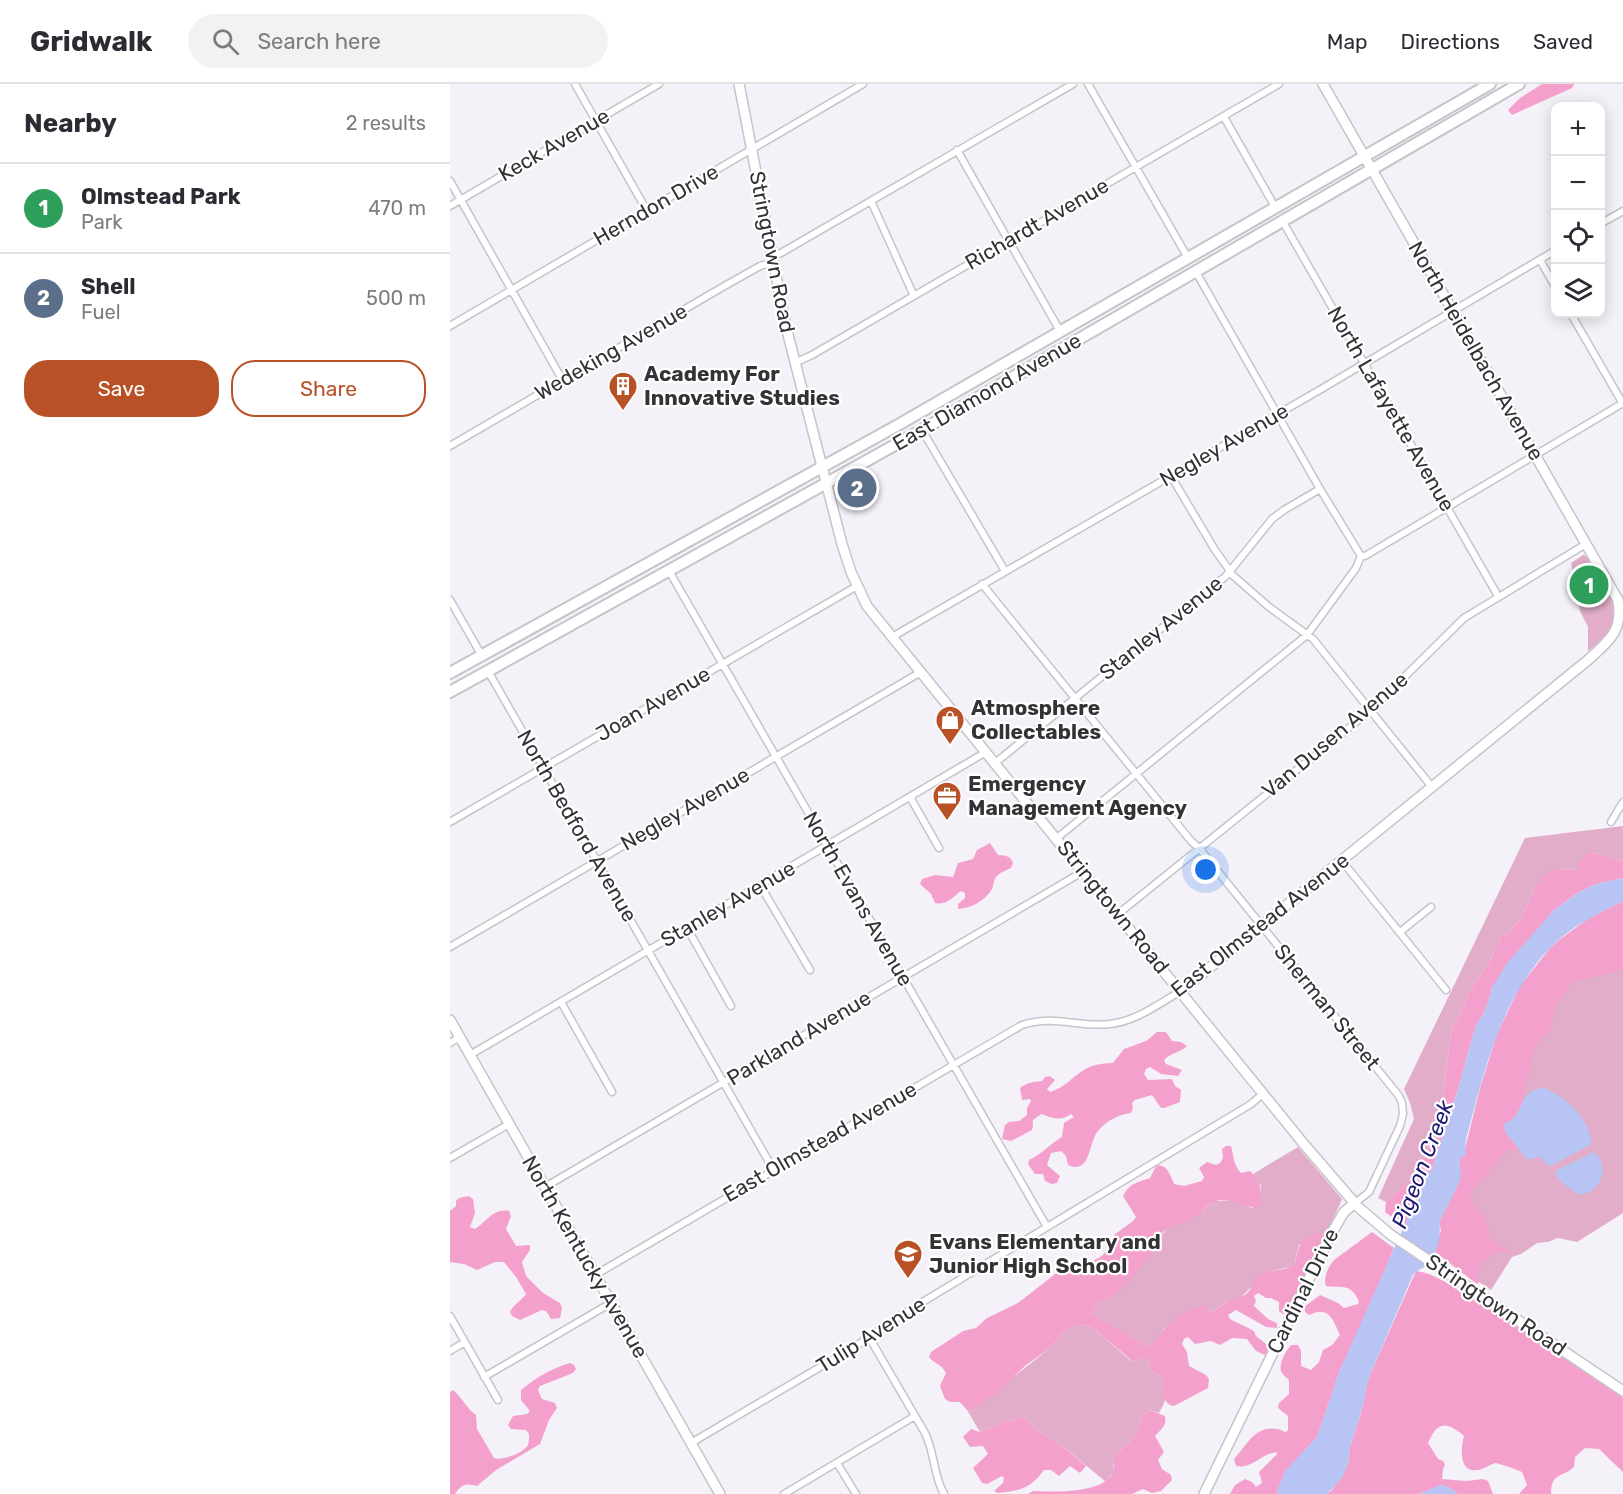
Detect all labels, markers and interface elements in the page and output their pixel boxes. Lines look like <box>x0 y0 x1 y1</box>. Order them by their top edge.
search box <box>188 14 608 68</box>
text: Gridwalk <box>30 25 152 58</box>
icon: search <box>209 25 242 58</box>
text: Search here <box>257 28 381 55</box>
text: Map <box>1327 29 1368 54</box>
text: Directions <box>1401 29 1500 54</box>
text: Saved <box>1533 29 1593 54</box>
map controls <box>1551 102 1605 318</box>
button: + <box>1551 102 1605 156</box>
street label: Keck Avenue <box>494 103 614 186</box>
text: Nearby <box>24 108 117 139</box>
text: 2 results <box>346 111 426 135</box>
button: − <box>1551 156 1605 210</box>
street label: Herndon Drive <box>589 159 723 250</box>
street label: Stringtown Road <box>745 169 800 335</box>
street label: Richardt Avenue <box>961 172 1113 275</box>
text: Olmstead Park <box>81 183 241 210</box>
text: 1 <box>39 196 48 220</box>
text: 470 m <box>368 196 426 220</box>
text: Park <box>81 210 123 234</box>
button: locate <box>1551 210 1605 264</box>
street label: North Heidelbach Avenue <box>1403 237 1549 465</box>
button: layers <box>1551 264 1605 318</box>
text: Shell <box>81 273 136 300</box>
text: 2 <box>37 286 50 310</box>
text: 500 m <box>366 286 426 310</box>
street label: Wedeking Avenue <box>530 298 691 405</box>
text: Fuel <box>81 300 121 324</box>
street label: North Lafayette Avenue <box>1322 302 1460 516</box>
street label: East Diamond Avenue <box>888 327 1085 456</box>
button: Save <box>24 360 219 417</box>
button: Share <box>231 360 426 417</box>
place label: Academy For Innovative Studies <box>644 361 840 410</box>
building icon: Academy For Innovative Studies <box>607 370 639 412</box>
street label: Negley Avenue <box>1155 398 1293 492</box>
pin: 2 <box>838 466 876 510</box>
pin: 1 <box>1570 562 1608 608</box>
street label: Stanley Avenue <box>1094 570 1227 685</box>
street label: Joan Avenue <box>591 661 714 746</box>
street label: Van Dusen Avenue <box>1257 666 1413 803</box>
place label: Atmosphere Collectables <box>971 695 1101 744</box>
shop icon: Atmosphere Collectables <box>934 704 966 746</box>
street label: North Bedford Avenue <box>512 725 643 926</box>
street label: Negley Avenue <box>616 762 754 856</box>
place label: Emergency Management Agency <box>968 771 1187 820</box>
office icon: Emergency Management Agency <box>931 780 963 822</box>
street label: North Evans Avenue <box>798 807 919 991</box>
street label: Stringtown Road <box>1052 835 1175 978</box>
street label: East Olmstead Avenue <box>1166 847 1354 1002</box>
street label: Stanley Avenue <box>656 855 799 952</box>
your location <box>1191 855 1220 884</box>
street label: Sherman Street <box>1269 939 1386 1075</box>
street label: Parkland Avenue <box>722 985 875 1090</box>
street label: East Olmstead Avenue <box>719 1076 921 1207</box>
water label: Pigeon Creek <box>1386 1096 1459 1232</box>
street label: North Kentucky Avenue <box>517 1151 654 1362</box>
street label: Cardinal Drive <box>1262 1224 1344 1357</box>
place label: Evans Elementary and Junior High School <box>929 1229 1161 1278</box>
school or university icon: Evans Elementary and Junior High School <box>892 1238 924 1280</box>
street label: Stringtown Road <box>1421 1248 1571 1361</box>
street label: Tulip Avenue <box>812 1291 930 1378</box>

